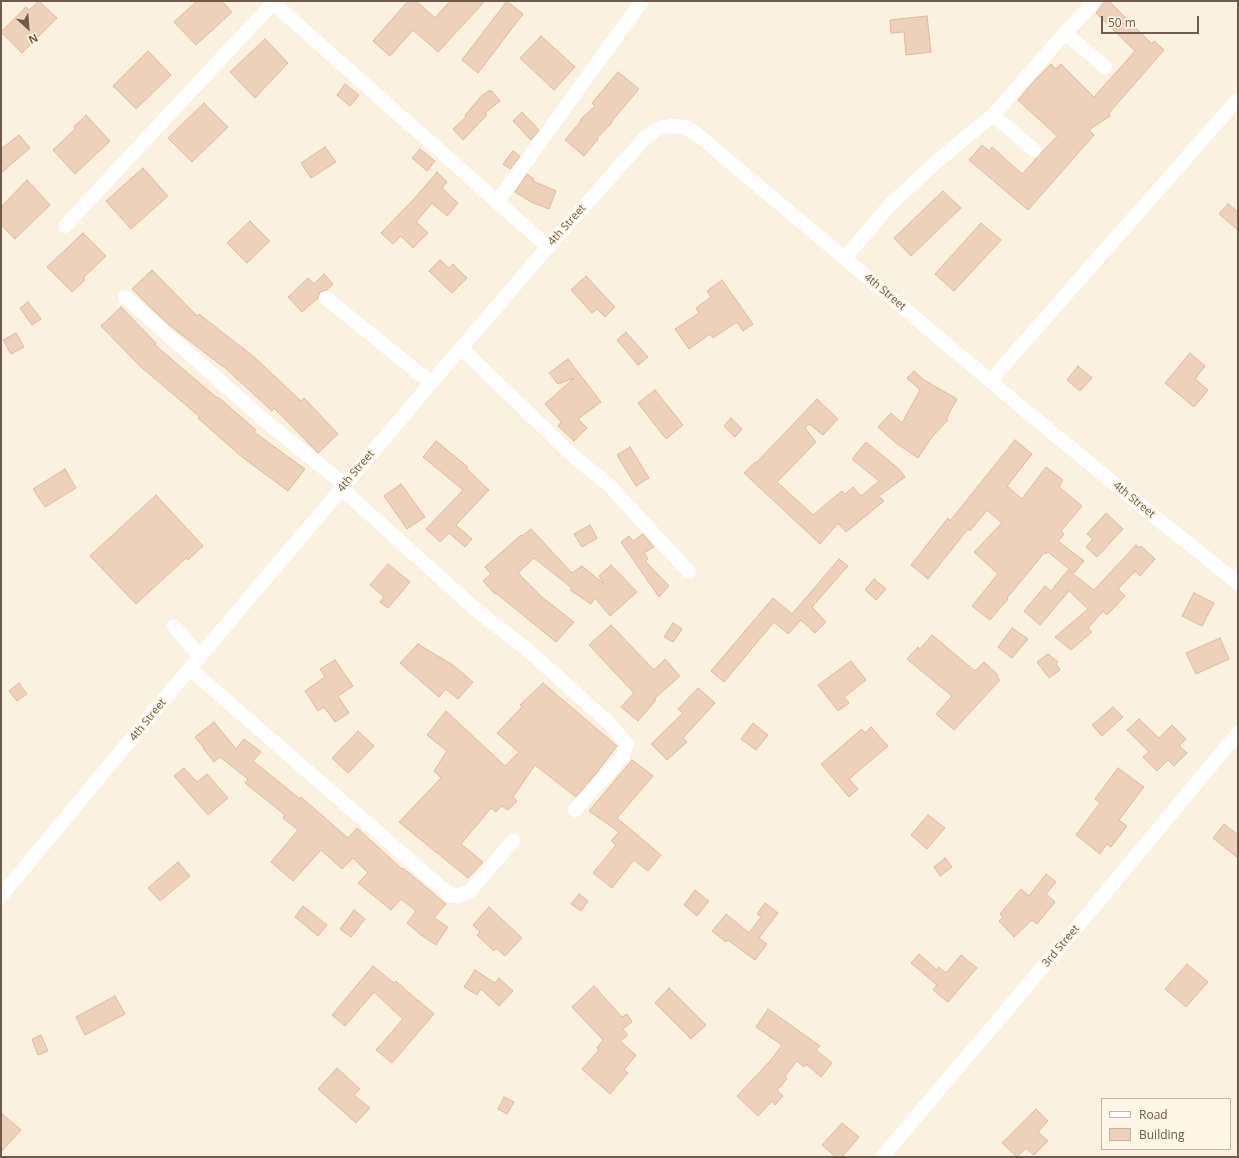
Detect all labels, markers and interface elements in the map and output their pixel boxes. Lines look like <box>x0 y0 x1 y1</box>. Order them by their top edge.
north arrow <box>8 8 48 48</box>
scale bar <box>1103 8 1201 34</box>
text: 50 m <box>1108 14 1136 31</box>
text: N <box>26 31 41 48</box>
street label: 4th Street <box>545 202 589 248</box>
street label: 4th Street <box>861 271 909 313</box>
street label: 4th Street <box>335 447 377 495</box>
street label: 4th Street <box>1110 479 1158 521</box>
street label: 4th Street <box>127 696 169 744</box>
street label: 3rd Street <box>1040 922 1082 970</box>
legend <box>1101 1098 1231 1150</box>
text: Road <box>1139 1106 1168 1123</box>
text: Building <box>1139 1126 1184 1143</box>

